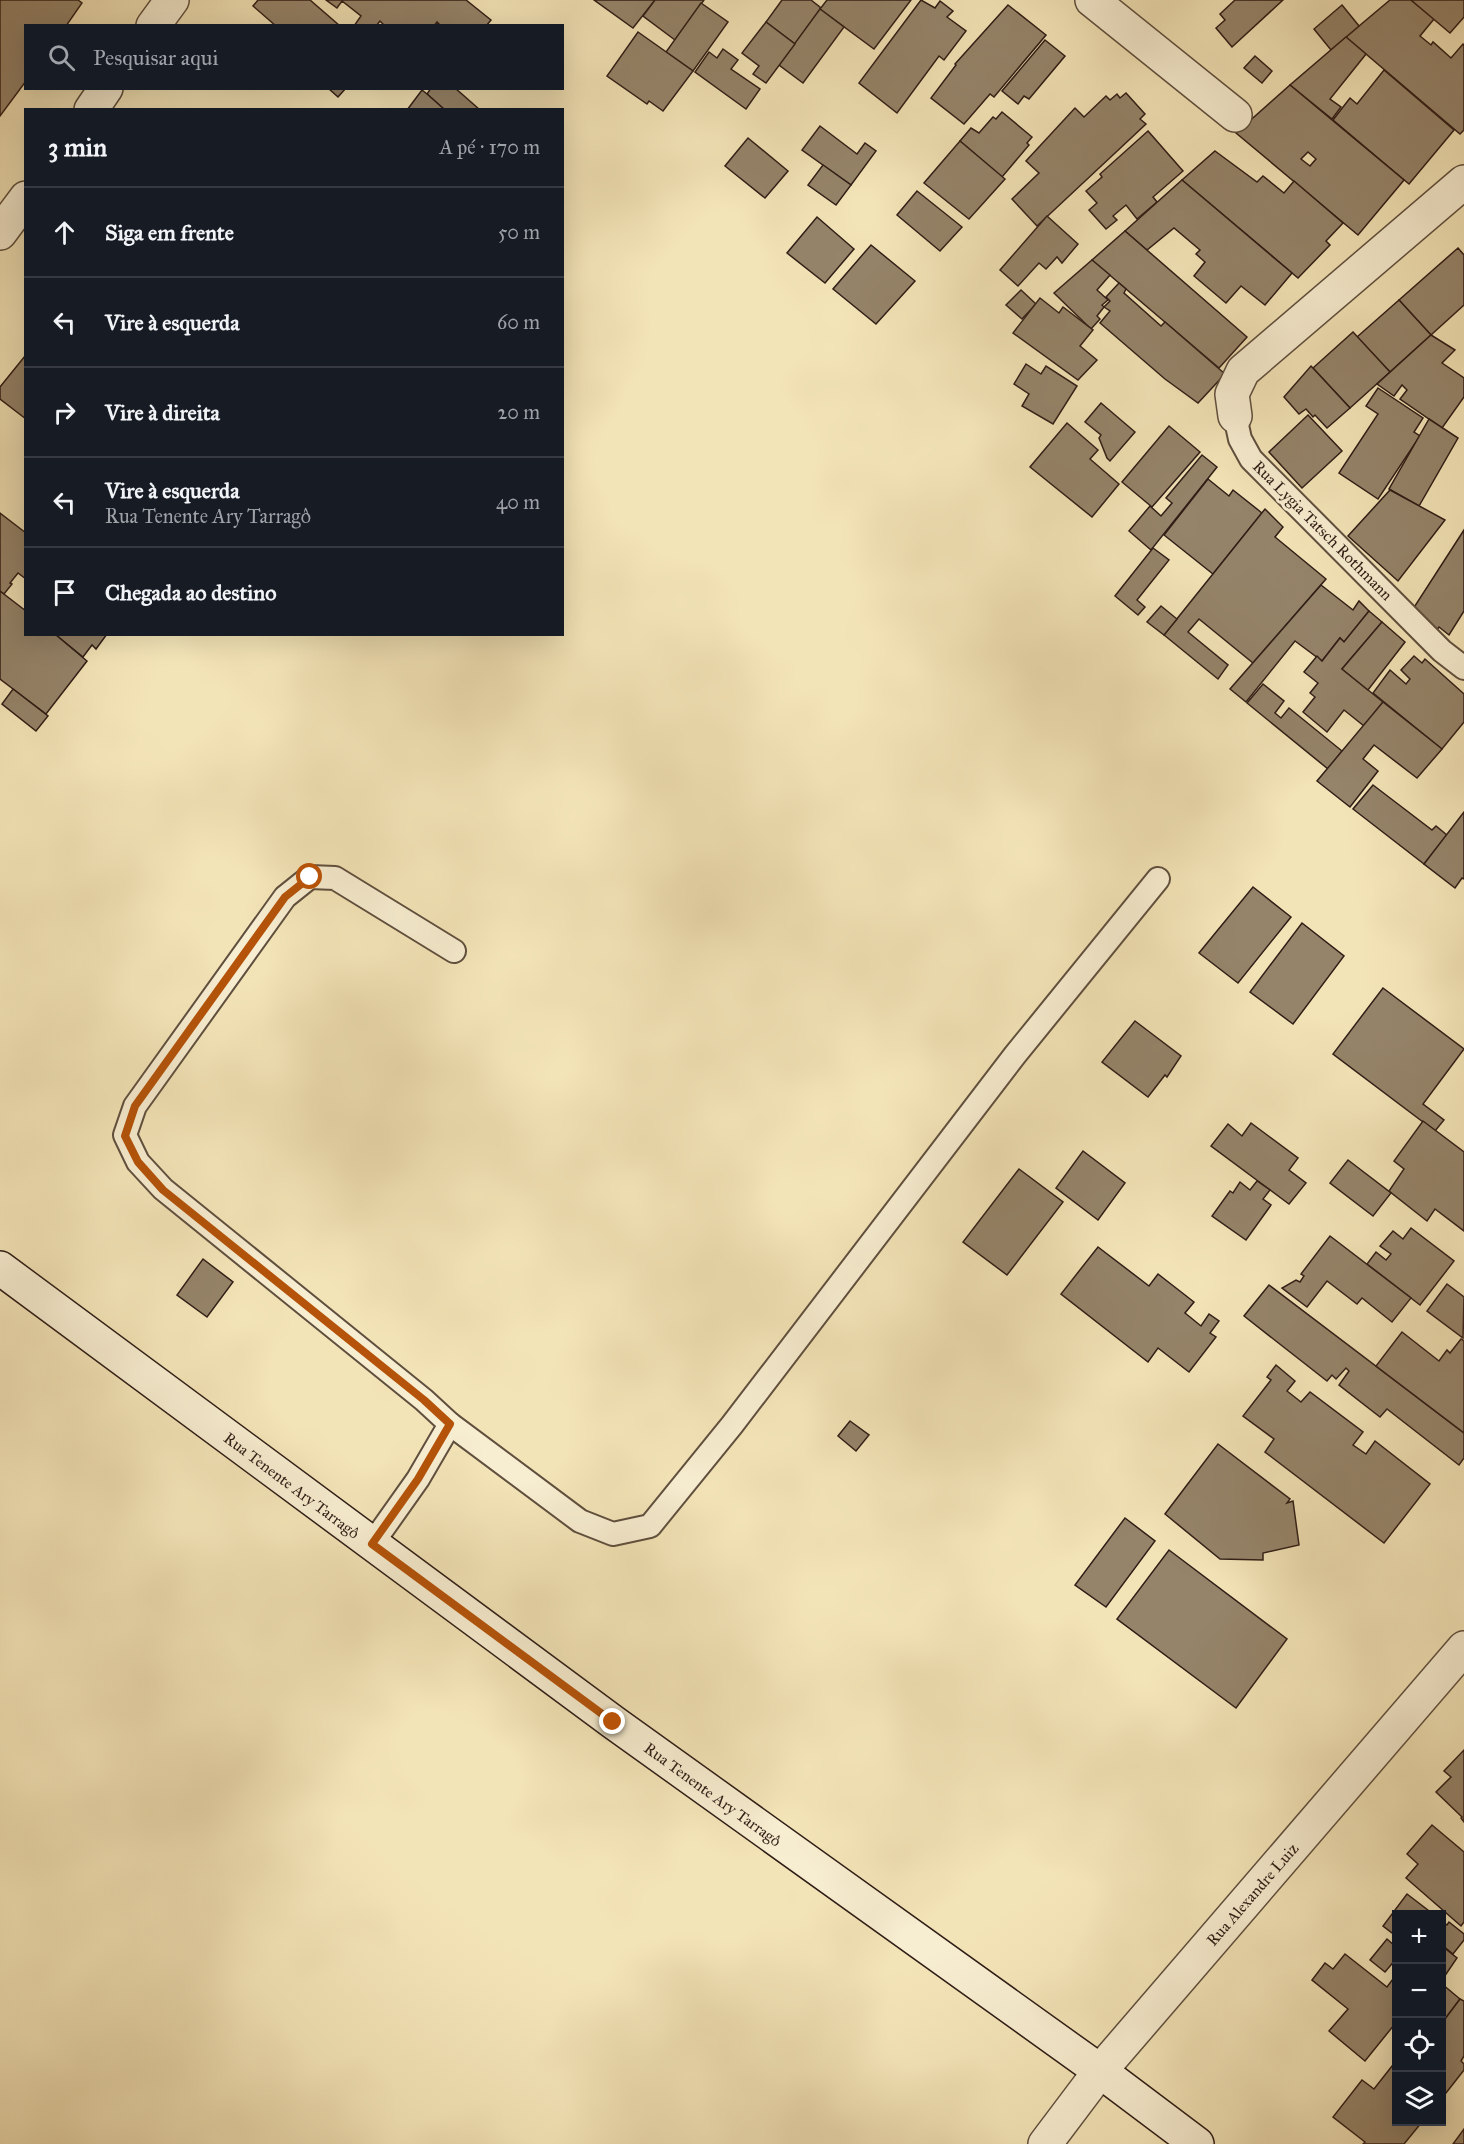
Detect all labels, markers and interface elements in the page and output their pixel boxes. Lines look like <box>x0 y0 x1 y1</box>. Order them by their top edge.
search box <box>24 24 564 90</box>
icon: search <box>45 41 78 74</box>
text: Pesquisar aqui <box>93 44 218 71</box>
text: 3 min <box>48 131 107 163</box>
text: A pé · 170 m <box>440 135 540 159</box>
icon: ahead <box>48 216 81 249</box>
text: Siga em frente <box>105 219 234 246</box>
text: 50 m <box>498 220 540 244</box>
icon: left <box>48 306 81 339</box>
text: Vire à esquerda <box>105 309 239 336</box>
text: 60 m <box>497 310 540 334</box>
icon: right <box>48 396 81 429</box>
text: Vire à direita <box>105 399 220 426</box>
text: 20 m <box>497 400 540 424</box>
street label: Rua Lygia Tatsch Rothmann <box>1248 457 1397 605</box>
text: Vire à esquerda <box>105 477 239 504</box>
icon: left <box>48 486 81 519</box>
text: 40 m <box>496 490 540 514</box>
text: Rua Tenente Ary Tarragô <box>105 504 311 528</box>
icon: arrive <box>48 576 81 609</box>
text: Chegada ao destino <box>105 579 276 606</box>
route start <box>296 863 322 889</box>
street label: Rua Tenente Ary Tarragô <box>220 1428 363 1543</box>
route end <box>599 1708 625 1734</box>
street label: Rua Tenente Ary Tarragô <box>640 1738 785 1851</box>
street label: Rua Alexandre Luiz <box>1202 1839 1303 1950</box>
map controls <box>1392 1910 1446 2126</box>
button: + <box>1392 1910 1446 1964</box>
button: − <box>1392 1964 1446 2018</box>
button: locate <box>1392 2018 1446 2072</box>
button: layers <box>1392 2072 1446 2126</box>

